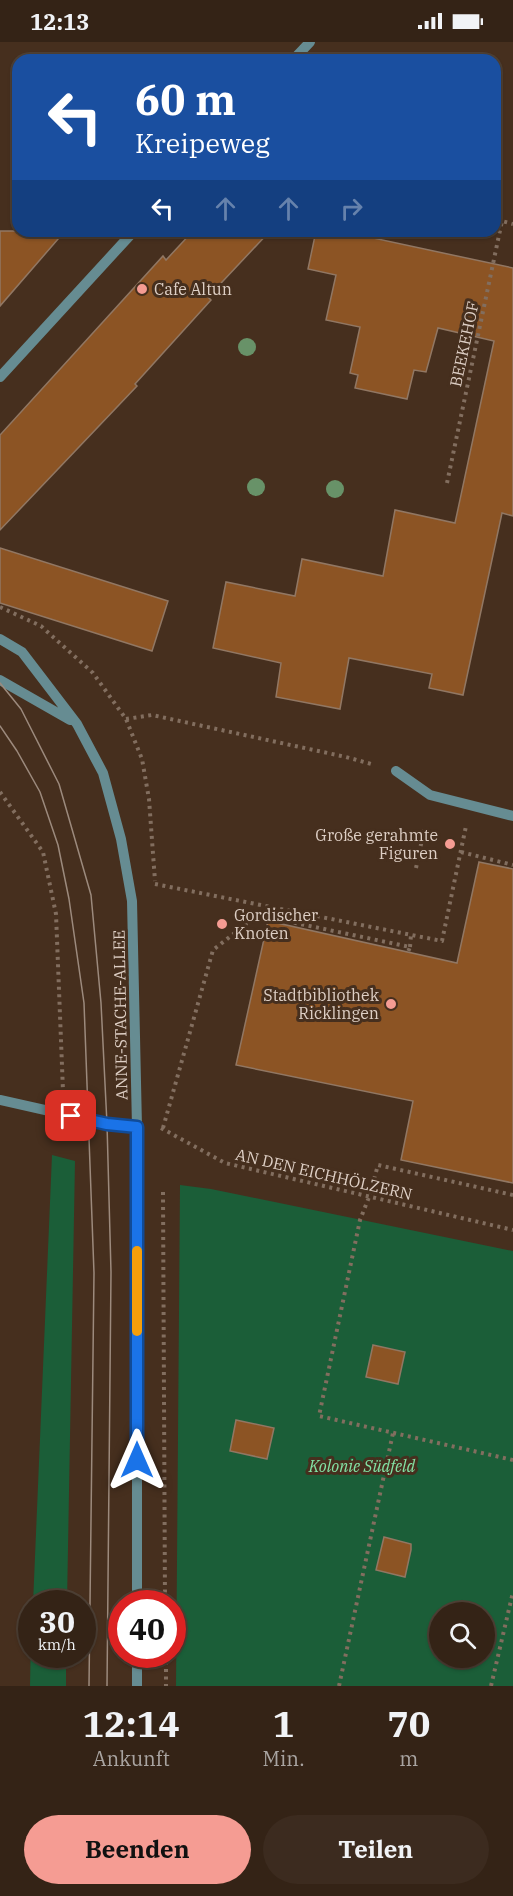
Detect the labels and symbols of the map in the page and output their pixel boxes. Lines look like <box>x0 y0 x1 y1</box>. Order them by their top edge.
place label: Cafe Altun <box>154 279 232 299</box>
marker: Cafe Altun <box>135 282 149 296</box>
street label: BEEKEHOF <box>445 299 483 389</box>
place label: Große gerahmte Figuren <box>315 825 438 863</box>
marker: Große gerahmte Figuren <box>443 837 457 851</box>
place label: Gordischer Knoten <box>234 905 318 943</box>
marker: Gordischer Knoten <box>215 917 229 931</box>
street label: ANNE-STACHE-ALLEE <box>109 930 131 1100</box>
place label: Stadtbibliothek Ricklingen <box>263 985 380 1023</box>
marker: Stadtbibliothek Ricklingen <box>384 997 398 1011</box>
pin <box>45 1090 96 1141</box>
street label: AN DEN EICHHÖLZERN <box>234 1144 414 1204</box>
position arrow <box>105 1428 169 1492</box>
park label: Kolonie Südfeld <box>308 1456 415 1476</box>
speed limit sign: 40 <box>108 1590 186 1668</box>

